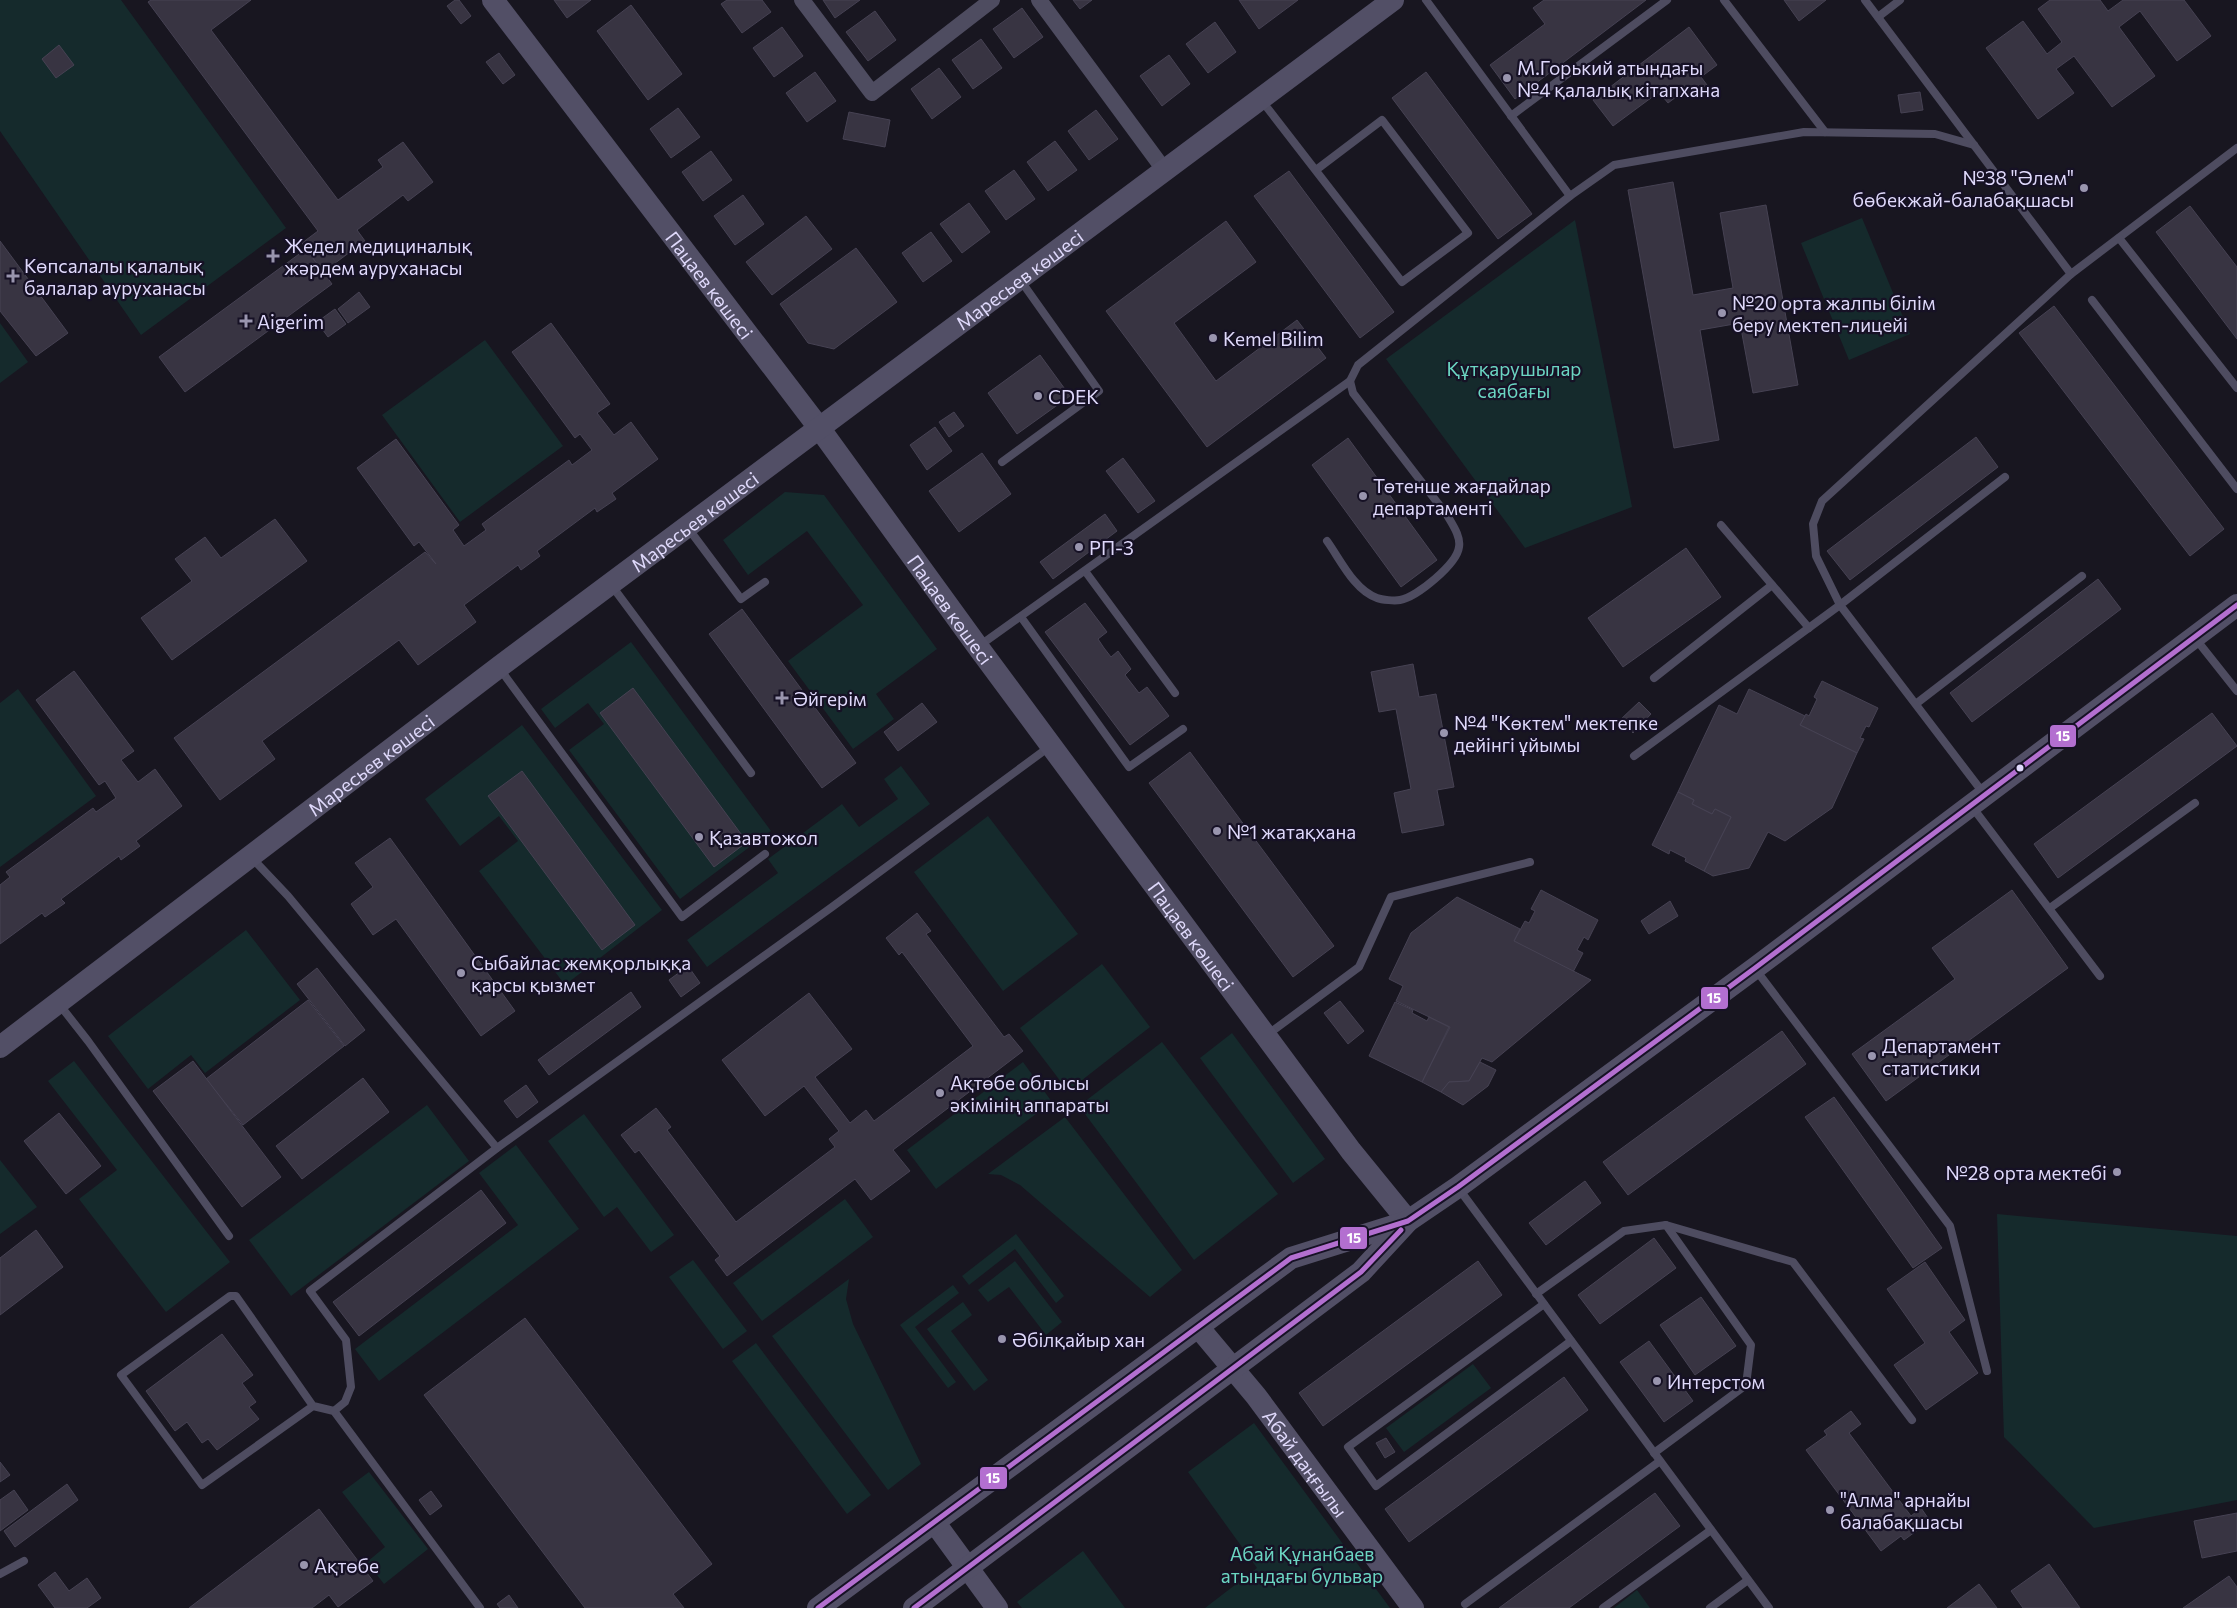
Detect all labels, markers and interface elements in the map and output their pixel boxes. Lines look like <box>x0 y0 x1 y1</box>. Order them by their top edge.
place label: М.Горький атындағы №4 қалалық кітапхана <box>1517 56 1720 101</box>
marker: М.Горький атындағы №4 қалалық кітапхана <box>1501 72 1513 84</box>
place label: №38 "Әлем" бөбекжай-балабақшасы <box>1852 166 2074 211</box>
marker: №38 "Әлем" бөбекжай-балабақшасы <box>2078 182 2090 194</box>
street label: Маресьев көшесі <box>951 224 1087 334</box>
street label: Пацаев көшесі <box>661 226 759 343</box>
place label: Жедел медициналық жәрдем ауруханасы <box>284 234 473 279</box>
marker: Жедел медициналық жәрдем ауруханасы <box>266 249 280 263</box>
place label: Көпсалалы қалалық балалар ауруханасы <box>24 254 206 299</box>
marker: Көпсалалы қалалық балалар ауруханасы <box>6 269 20 283</box>
place label: №20 орта жалпы білім беру мектеп-лицейі <box>1732 291 1935 336</box>
marker: №20 орта жалпы білім беру мектеп-лицейі <box>1716 307 1728 319</box>
place label: Aigerim <box>257 310 324 333</box>
marker: Aigerim <box>239 314 253 328</box>
place label: Kemel Bilim <box>1223 327 1324 350</box>
marker: Kemel Bilim <box>1207 332 1219 344</box>
park label: Құтқарушылар саябағы <box>1447 357 1581 402</box>
place label: CDEK <box>1048 385 1099 408</box>
marker: CDEK <box>1032 390 1044 402</box>
street label: Маресьев көшесі <box>626 466 763 576</box>
place label: Төтенше жағдайлар департаменті <box>1373 474 1551 519</box>
marker: Төтенше жағдайлар департаменті <box>1357 490 1369 502</box>
place label: РП-3 <box>1089 536 1134 559</box>
marker: РП-3 <box>1073 541 1085 553</box>
street label: Пацаев көшесі <box>903 550 998 669</box>
place label: Әйгерім <box>793 687 867 710</box>
marker: Әйгерім <box>775 691 789 705</box>
street label: Маресьев көшесі <box>303 709 439 820</box>
place label: №4 "Көктем" мектепке дейінгі ұйымы <box>1454 711 1658 756</box>
line badge: 15 <box>2049 724 2077 748</box>
marker: №4 "Көктем" мектепке дейінгі ұйымы <box>1438 727 1450 739</box>
text: 15 <box>2056 727 2070 744</box>
unlabelled marker <box>2015 763 2025 773</box>
place label: №1 жатақхана <box>1227 820 1356 843</box>
marker: №1 жатақхана <box>1211 825 1223 837</box>
place label: Қазавтожол <box>709 826 818 849</box>
marker: Қазавтожол <box>693 831 705 843</box>
street label: Пацаев көшесі <box>1144 877 1240 995</box>
place label: Сыбайлас жемқорлыққа қарсы қызмет <box>471 951 691 996</box>
marker: Сыбайлас жемқорлыққа қарсы қызмет <box>455 967 467 979</box>
line badge: 15 <box>1700 986 1729 1010</box>
text: 15 <box>1707 989 1721 1006</box>
place label: Департамент статистики <box>1882 1034 2001 1079</box>
marker: Департамент статистики <box>1866 1050 1878 1062</box>
place label: Ақтөбе облысы әкімінің аппараты <box>950 1071 1109 1116</box>
marker: Ақтөбе облысы әкімінің аппараты <box>934 1087 946 1099</box>
place label: №28 орта мектебі <box>1945 1161 2107 1184</box>
marker: №28 орта мектебі <box>2111 1166 2123 1178</box>
line badge: 15 <box>1339 1226 1368 1250</box>
text: 15 <box>1347 1229 1361 1246</box>
place label: Әбілқайыр хан <box>1012 1328 1145 1351</box>
marker: Әбілқайыр хан <box>996 1333 1008 1345</box>
place label: Интерстом <box>1667 1370 1765 1393</box>
marker: Интерстом <box>1651 1375 1663 1387</box>
street label: Абай даңғылы <box>1258 1405 1353 1521</box>
line badge: 15 <box>979 1466 1008 1490</box>
text: 15 <box>986 1469 1000 1486</box>
place label: "Алма" арнайы балабақшасы <box>1840 1488 1970 1533</box>
marker: "Алма" арнайы балабақшасы <box>1824 1504 1836 1516</box>
park label: Абай Құнанбаев атындағы бульвар <box>1221 1542 1383 1587</box>
place label: Ақтөбе <box>314 1554 379 1577</box>
marker: Ақтөбе <box>298 1559 310 1571</box>

